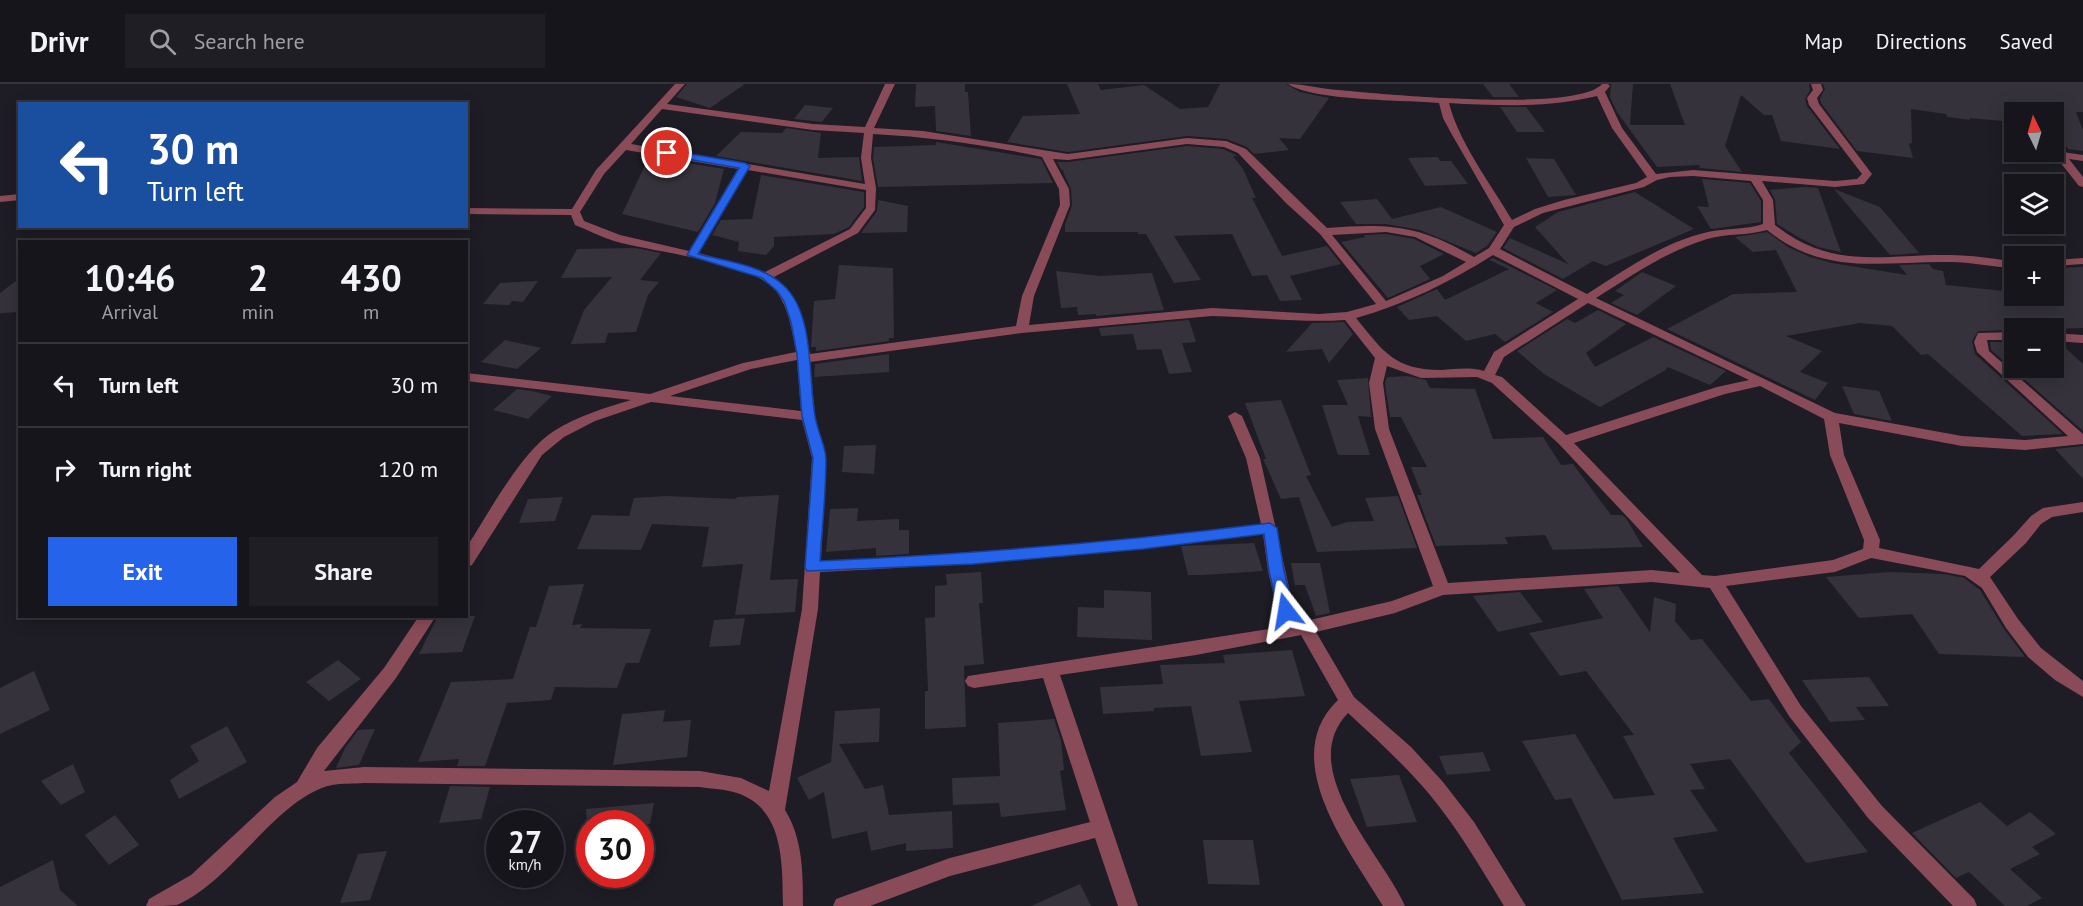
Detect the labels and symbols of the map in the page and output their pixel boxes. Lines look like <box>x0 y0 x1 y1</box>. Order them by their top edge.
north arrow <box>2004 102 2064 162</box>
pin <box>641 127 692 178</box>
position arrow <box>1254 579 1318 643</box>
speed limit sign: 30 <box>576 810 654 888</box>

